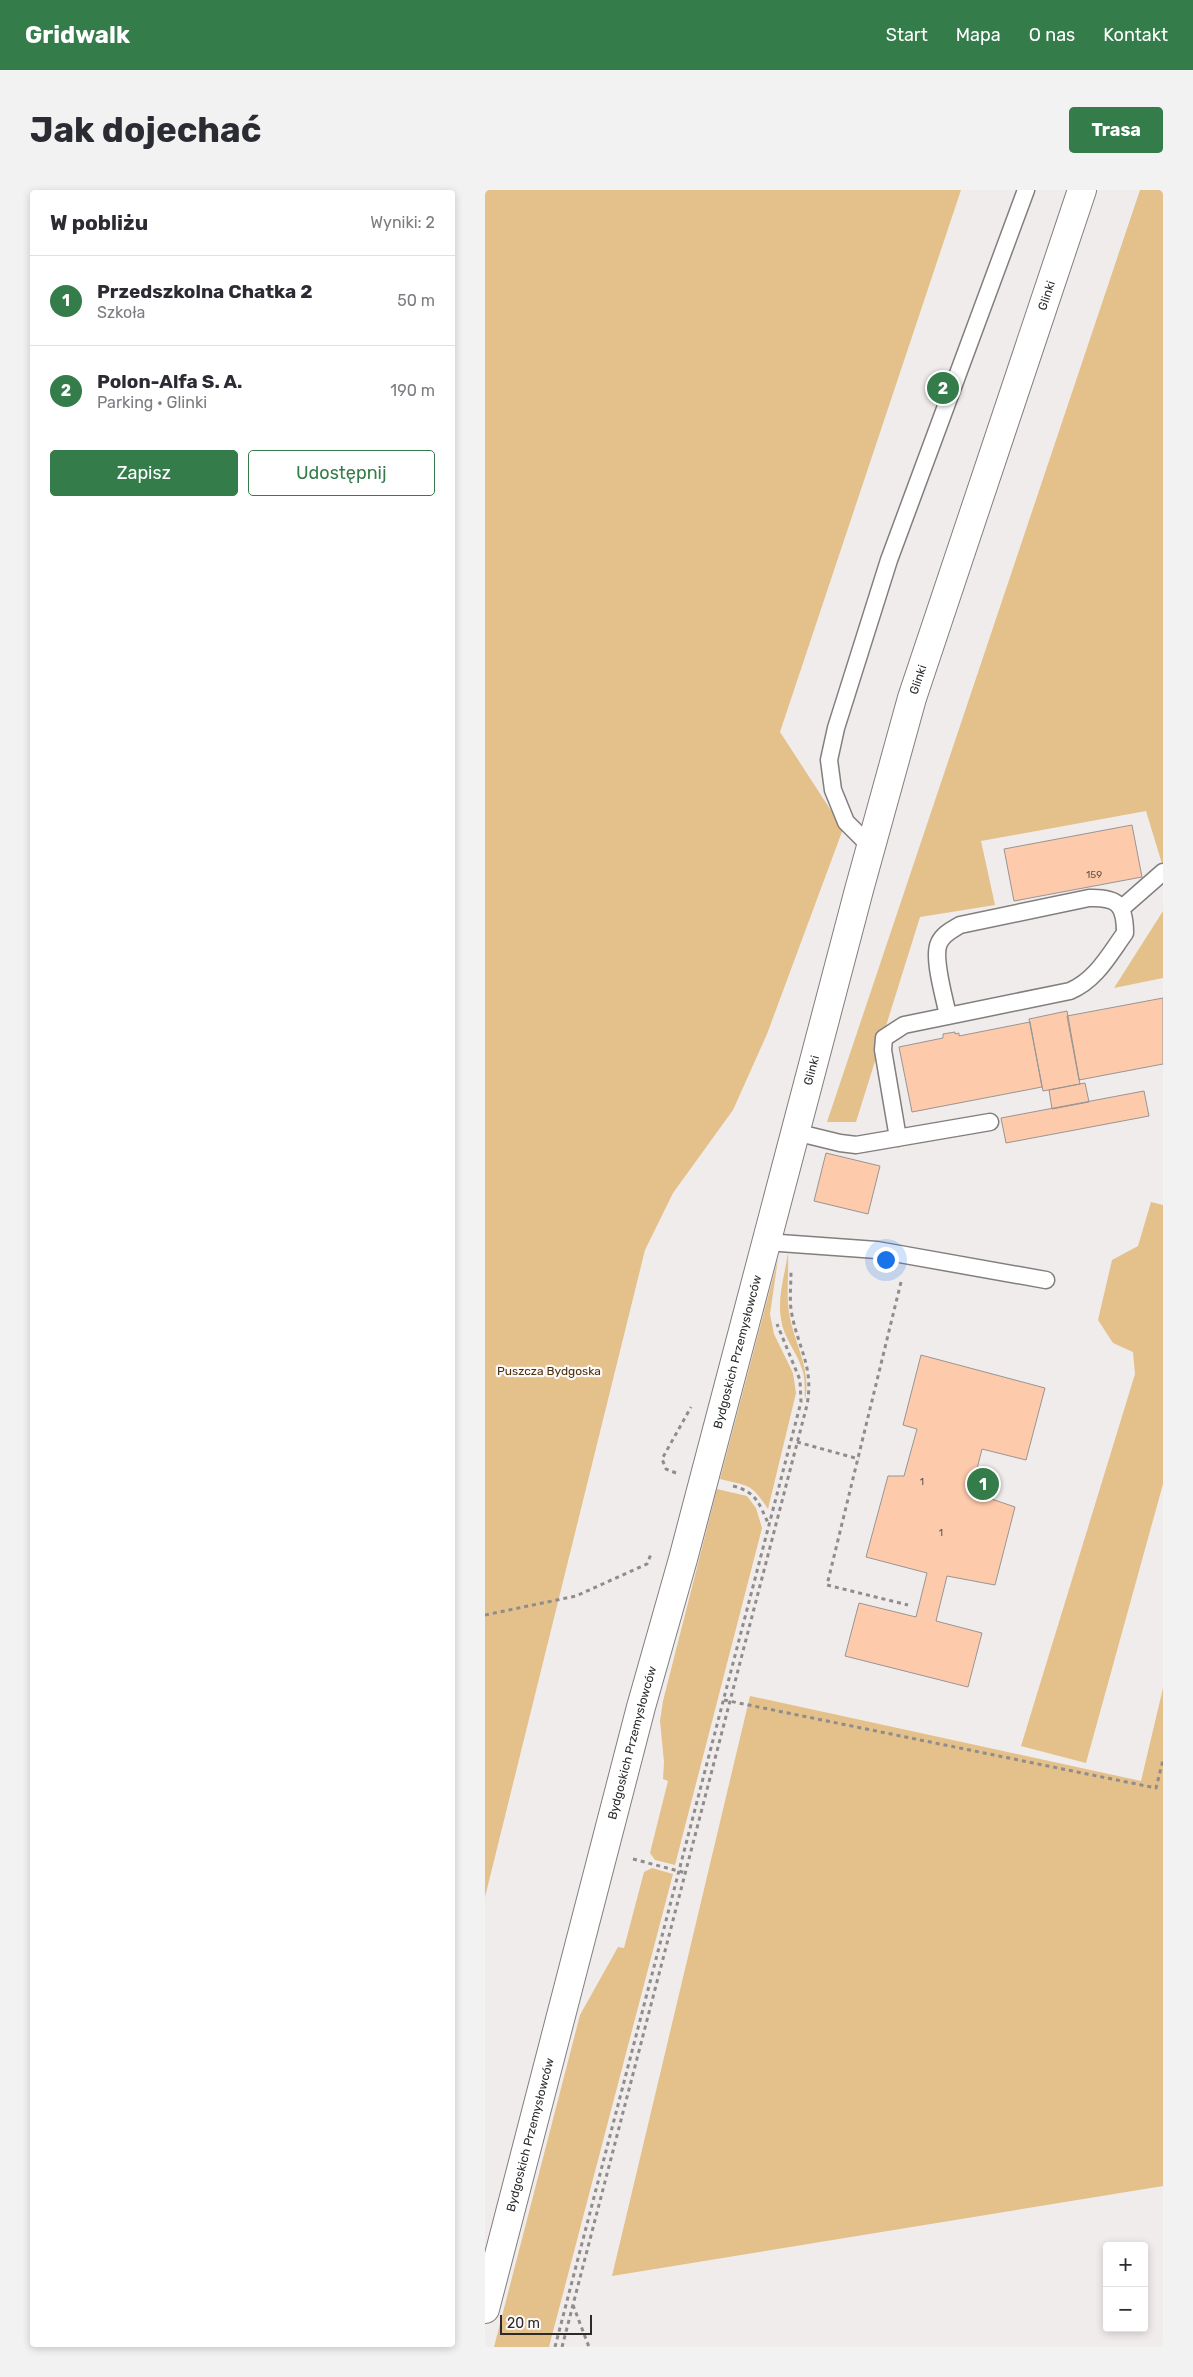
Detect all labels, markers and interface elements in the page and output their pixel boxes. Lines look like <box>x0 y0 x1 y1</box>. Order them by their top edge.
text: Gridwalk <box>25 21 130 49</box>
text: Start <box>886 24 928 46</box>
text: Mapa <box>956 24 1001 46</box>
text: O nas <box>1029 24 1075 46</box>
text: Kontakt <box>1103 24 1168 46</box>
button: Trasa <box>1069 107 1163 153</box>
text: Jak dojechać <box>30 109 261 151</box>
text: W pobliżu <box>50 210 148 235</box>
text: Wyniki: 2 <box>370 213 435 232</box>
street label: Glinki <box>1035 279 1058 312</box>
text: Przedszkolna Chatka 2 <box>97 280 313 303</box>
text: 1 <box>62 291 70 310</box>
text: 50 m <box>397 291 435 310</box>
text: Szkoła <box>97 303 145 322</box>
pin: 2 <box>927 369 959 407</box>
text: Polon-Alfa S. A. <box>97 370 242 393</box>
text: 2 <box>61 381 71 400</box>
text: 190 m <box>390 381 435 400</box>
text: Parking · Glinki <box>97 393 207 412</box>
button: Zapisz <box>50 450 238 496</box>
button: Udostępnij <box>248 450 435 496</box>
street label: Glinki <box>907 663 930 696</box>
house number: 159 <box>1086 869 1102 881</box>
street label: Glinki <box>801 1054 822 1087</box>
your location <box>873 1247 899 1273</box>
street label: Bydgoskich Przemysłowców <box>711 1273 765 1430</box>
park label: Puszcza Bydgoska <box>497 1364 601 1378</box>
pin: 1 <box>967 1465 999 1503</box>
house number: 1 <box>920 1476 924 1488</box>
house number: 1 <box>939 1527 943 1539</box>
street label: Bydgoskich Przemysłowców <box>605 1664 659 1821</box>
street label: Bydgoskich Przemysłowców <box>504 2056 557 2213</box>
map controls <box>1103 2242 1148 2332</box>
button: + <box>1103 2242 1148 2287</box>
button: − <box>1103 2287 1148 2332</box>
scale bar <box>500 2312 593 2335</box>
text: 20 m <box>507 2315 540 2332</box>

